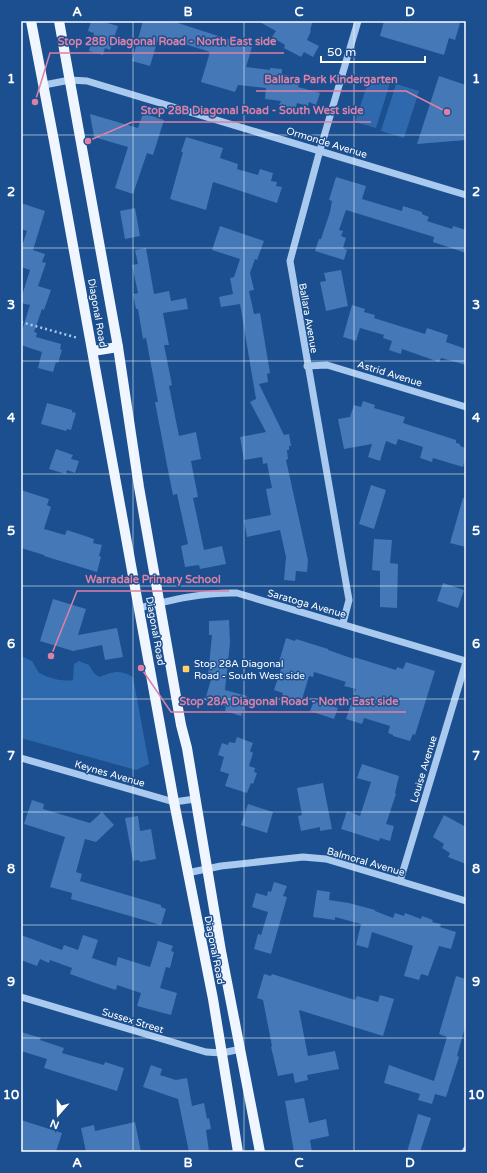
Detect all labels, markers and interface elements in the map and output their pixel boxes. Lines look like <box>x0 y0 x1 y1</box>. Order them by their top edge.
text: A <box>72 4 82 20</box>
text: B <box>183 4 193 20</box>
text: C <box>294 4 304 20</box>
text: D <box>405 4 415 20</box>
callout: Stop 28B Diagonal Road - North East side <box>50 30 284 53</box>
text: Stop 28B Diagonal Road - North East side <box>58 35 277 49</box>
scale bar <box>321 38 425 64</box>
text: 50 m <box>327 45 356 59</box>
callout: Ballara Park Kindergarten <box>256 68 406 91</box>
text: 1 <box>7 71 15 87</box>
text: 1 <box>472 71 480 87</box>
text: Ballara Park Kindergarten <box>264 73 398 87</box>
callout: Stop 28B Diagonal Road - South West side <box>132 99 371 122</box>
text: Stop 28B Diagonal Road - South West side <box>141 104 364 118</box>
street label: Ormonde Avenue <box>285 125 369 161</box>
text: 2 <box>7 184 15 200</box>
text: 2 <box>472 184 480 200</box>
street label: Diagonal Road <box>85 278 109 349</box>
street label: Ballara Avenue <box>296 282 320 355</box>
text: 3 <box>7 297 15 313</box>
text: 3 <box>472 297 480 313</box>
street label: Astrid Avenue <box>356 358 424 390</box>
text: 4 <box>7 410 16 426</box>
text: 4 <box>472 410 481 426</box>
text: 5 <box>7 523 15 539</box>
text: 5 <box>472 523 480 539</box>
callout: Warradale Primary School <box>77 568 229 591</box>
text: Warradale Primary School <box>85 573 221 587</box>
street label: Saratoga Avenue <box>266 587 348 621</box>
street label: Diagonal Road <box>143 596 167 667</box>
text: 6 <box>7 636 15 652</box>
text: 6 <box>472 636 480 652</box>
place label: Stop 28A Diagonal Road - South West side <box>194 658 305 682</box>
marker: Stop 28A Diagonal Road - South West side <box>181 664 191 674</box>
callout: Stop 28A Diagonal Road - North East side <box>171 689 406 712</box>
text: Stop 28A Diagonal Road - North East side <box>179 695 399 709</box>
street label: Louise Avenue <box>408 734 440 804</box>
text: 7 <box>7 748 15 764</box>
text: 7 <box>472 748 480 764</box>
street label: Keynes Avenue <box>73 758 147 790</box>
street label: Balmoral Avenue <box>325 845 406 879</box>
text: 8 <box>7 861 15 877</box>
text: 8 <box>472 861 480 877</box>
street label: Diagonal Road <box>201 915 227 986</box>
text: 9 <box>7 974 15 990</box>
text: 9 <box>472 974 480 990</box>
street label: Sussex Street <box>100 1006 165 1036</box>
text: 10 <box>3 1087 19 1103</box>
text: 10 <box>468 1087 484 1103</box>
north arrow <box>38 1095 78 1135</box>
text: N <box>48 1116 61 1132</box>
text: A <box>72 1155 82 1171</box>
text: B <box>183 1155 193 1171</box>
text: C <box>294 1155 304 1171</box>
text: D <box>405 1155 415 1171</box>

